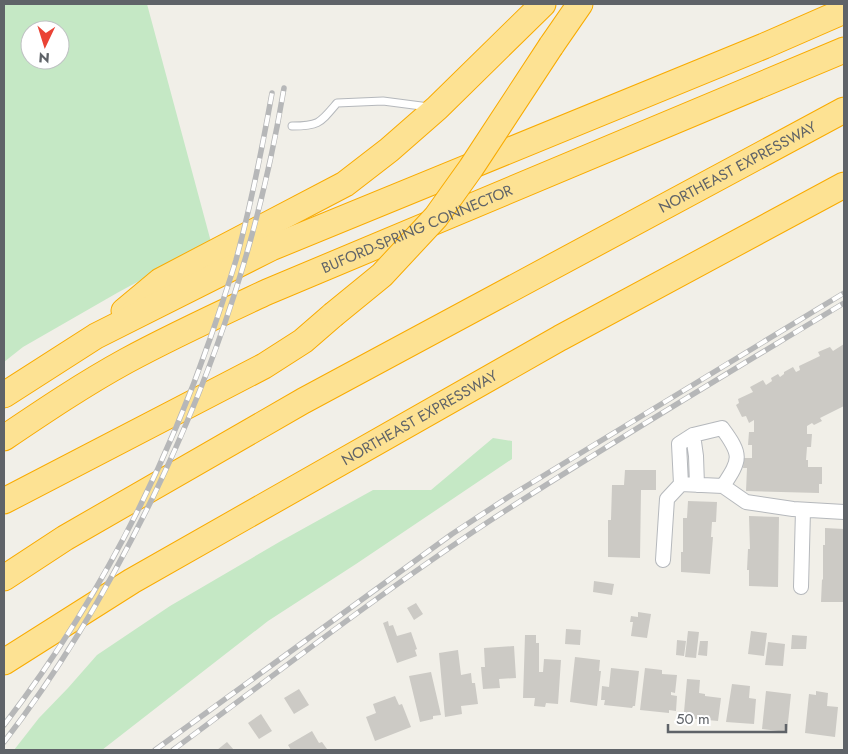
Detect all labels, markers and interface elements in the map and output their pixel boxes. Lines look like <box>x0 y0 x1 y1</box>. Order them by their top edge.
north arrow <box>20 20 70 70</box>
text: N <box>38 48 50 68</box>
street label: NORTHEAST EXPRESSWAY <box>655 116 821 219</box>
street label: BUFORD-SPRING CONNECTOR <box>318 179 516 279</box>
street label: NORTHEAST EXPRESSWAY <box>337 364 502 471</box>
scale bar <box>668 702 786 734</box>
text: 50 m <box>676 708 710 730</box>

